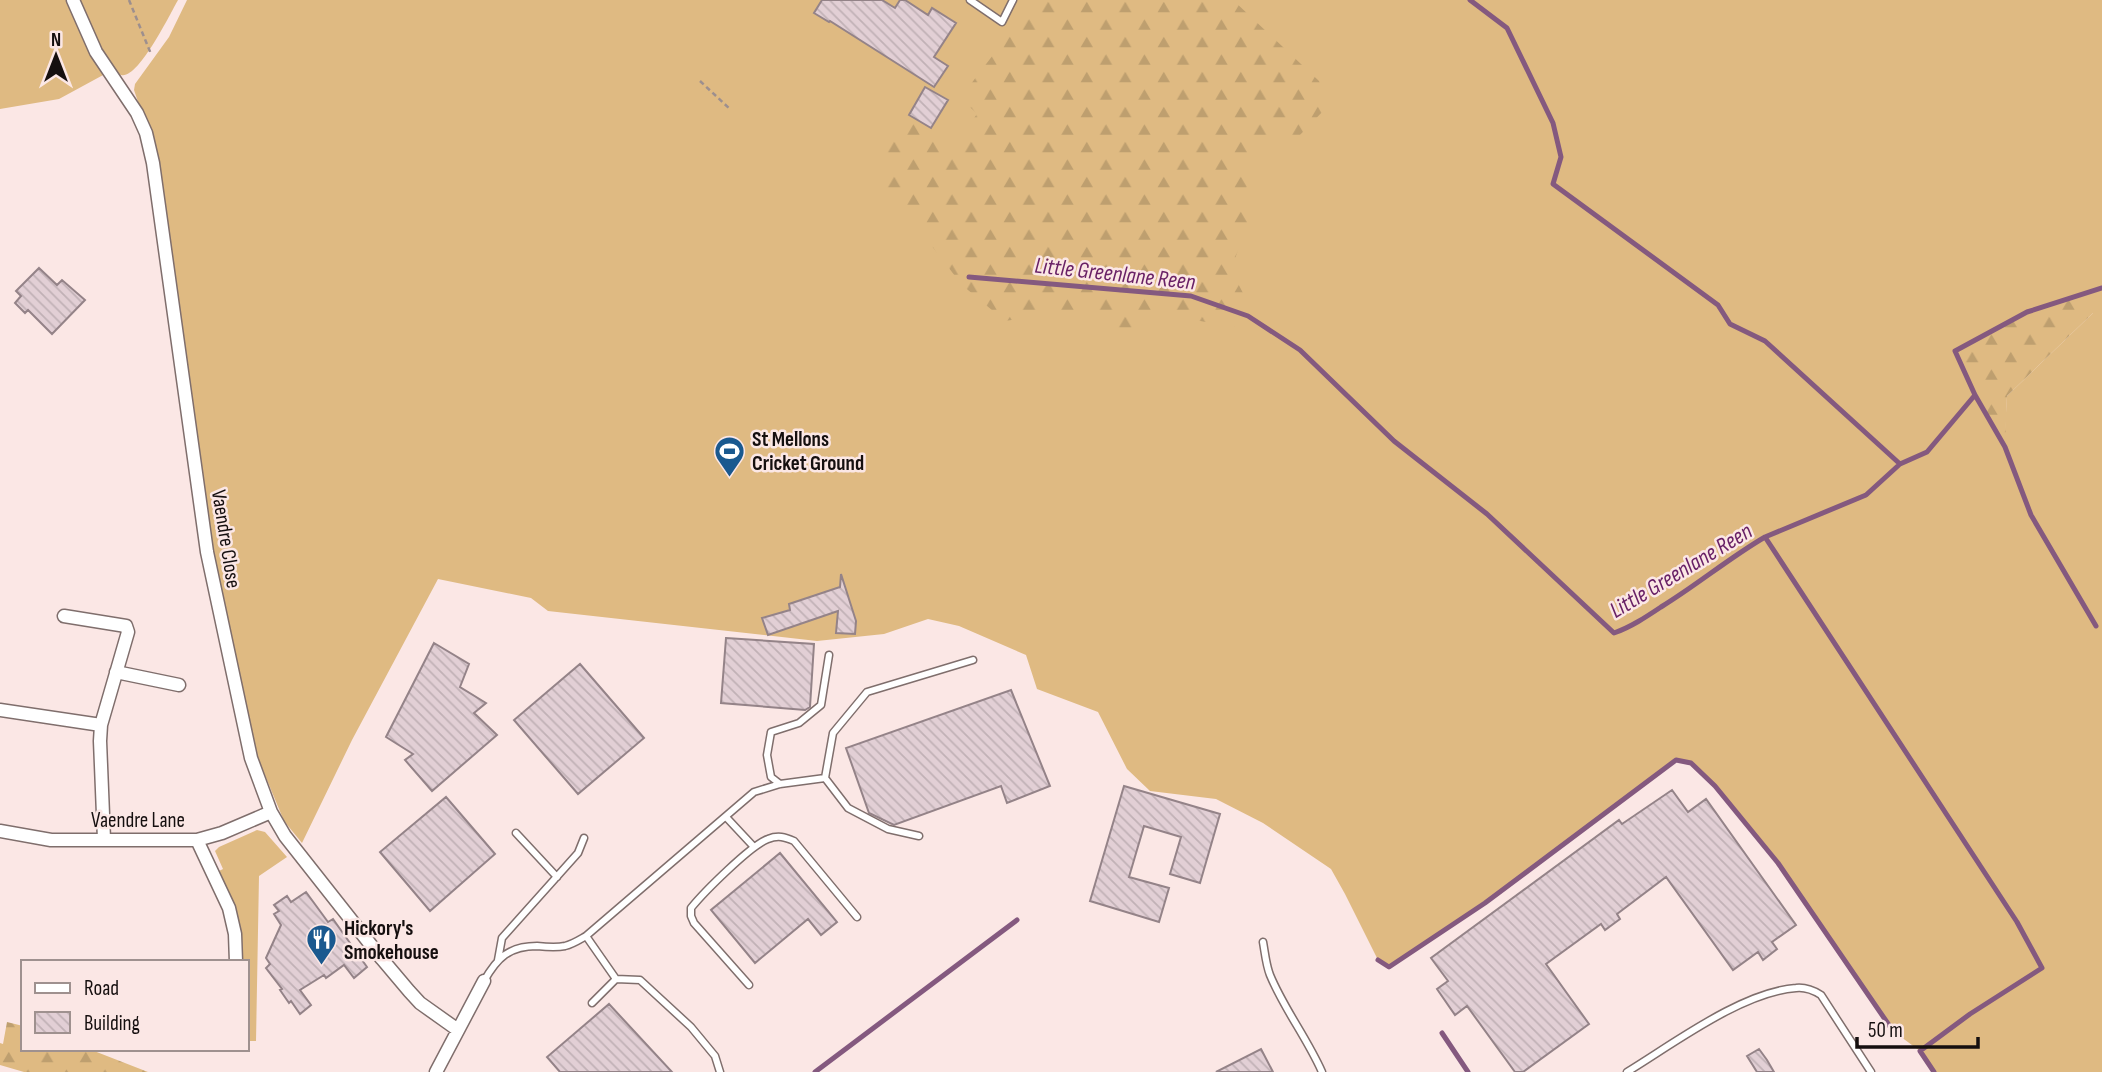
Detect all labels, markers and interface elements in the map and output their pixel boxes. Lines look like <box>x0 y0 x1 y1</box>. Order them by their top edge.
north arrow <box>21 21 91 91</box>
text: N <box>51 29 61 52</box>
water label: Little Greenlane Reen <box>1033 252 1197 296</box>
place label: St Mellons Cricket Ground <box>752 427 864 476</box>
sports icon: St Mellons Cricket Ground <box>712 434 746 478</box>
street label: Vaendre Close <box>206 488 246 590</box>
water label: Little Greenlane Reen <box>1605 517 1758 625</box>
street label: Vaendre Lane <box>91 808 185 833</box>
place label: Hickory's Smokehouse <box>344 916 439 965</box>
restaurant icon: Hickory's Smokehouse <box>304 923 338 967</box>
legend <box>21 960 248 1051</box>
text: Road <box>84 976 119 1001</box>
scale bar <box>1857 1006 1978 1050</box>
text: Building <box>84 1011 140 1036</box>
text: 50 m <box>1868 1018 1903 1043</box>

